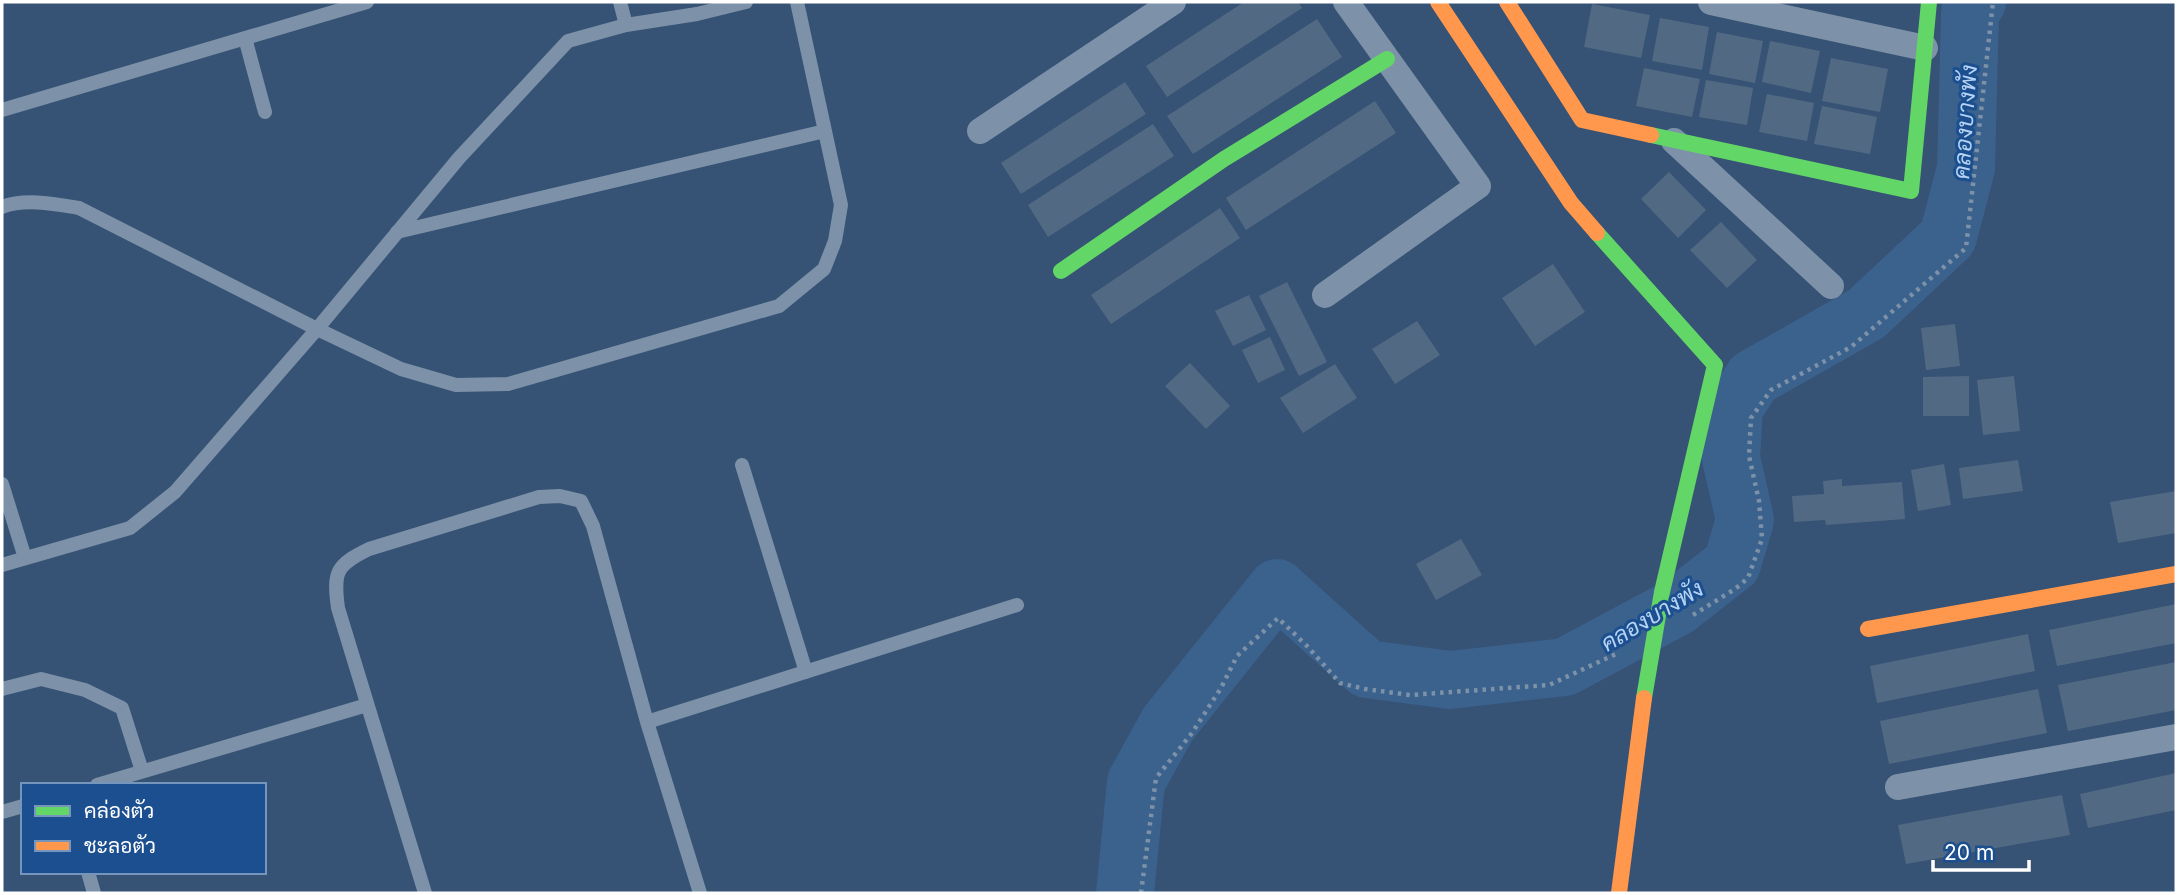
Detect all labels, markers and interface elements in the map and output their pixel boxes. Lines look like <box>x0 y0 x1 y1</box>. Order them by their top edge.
water label: คลองบางพัง <box>1947 64 1983 180</box>
water label: คลองบางพัง <box>1596 574 1708 658</box>
legend <box>21 783 266 874</box>
text: คล่องตัว <box>84 798 154 823</box>
scale bar <box>1933 828 2029 872</box>
text: ชะลอตัว <box>84 833 156 858</box>
text: 20 m <box>1944 840 1994 865</box>

